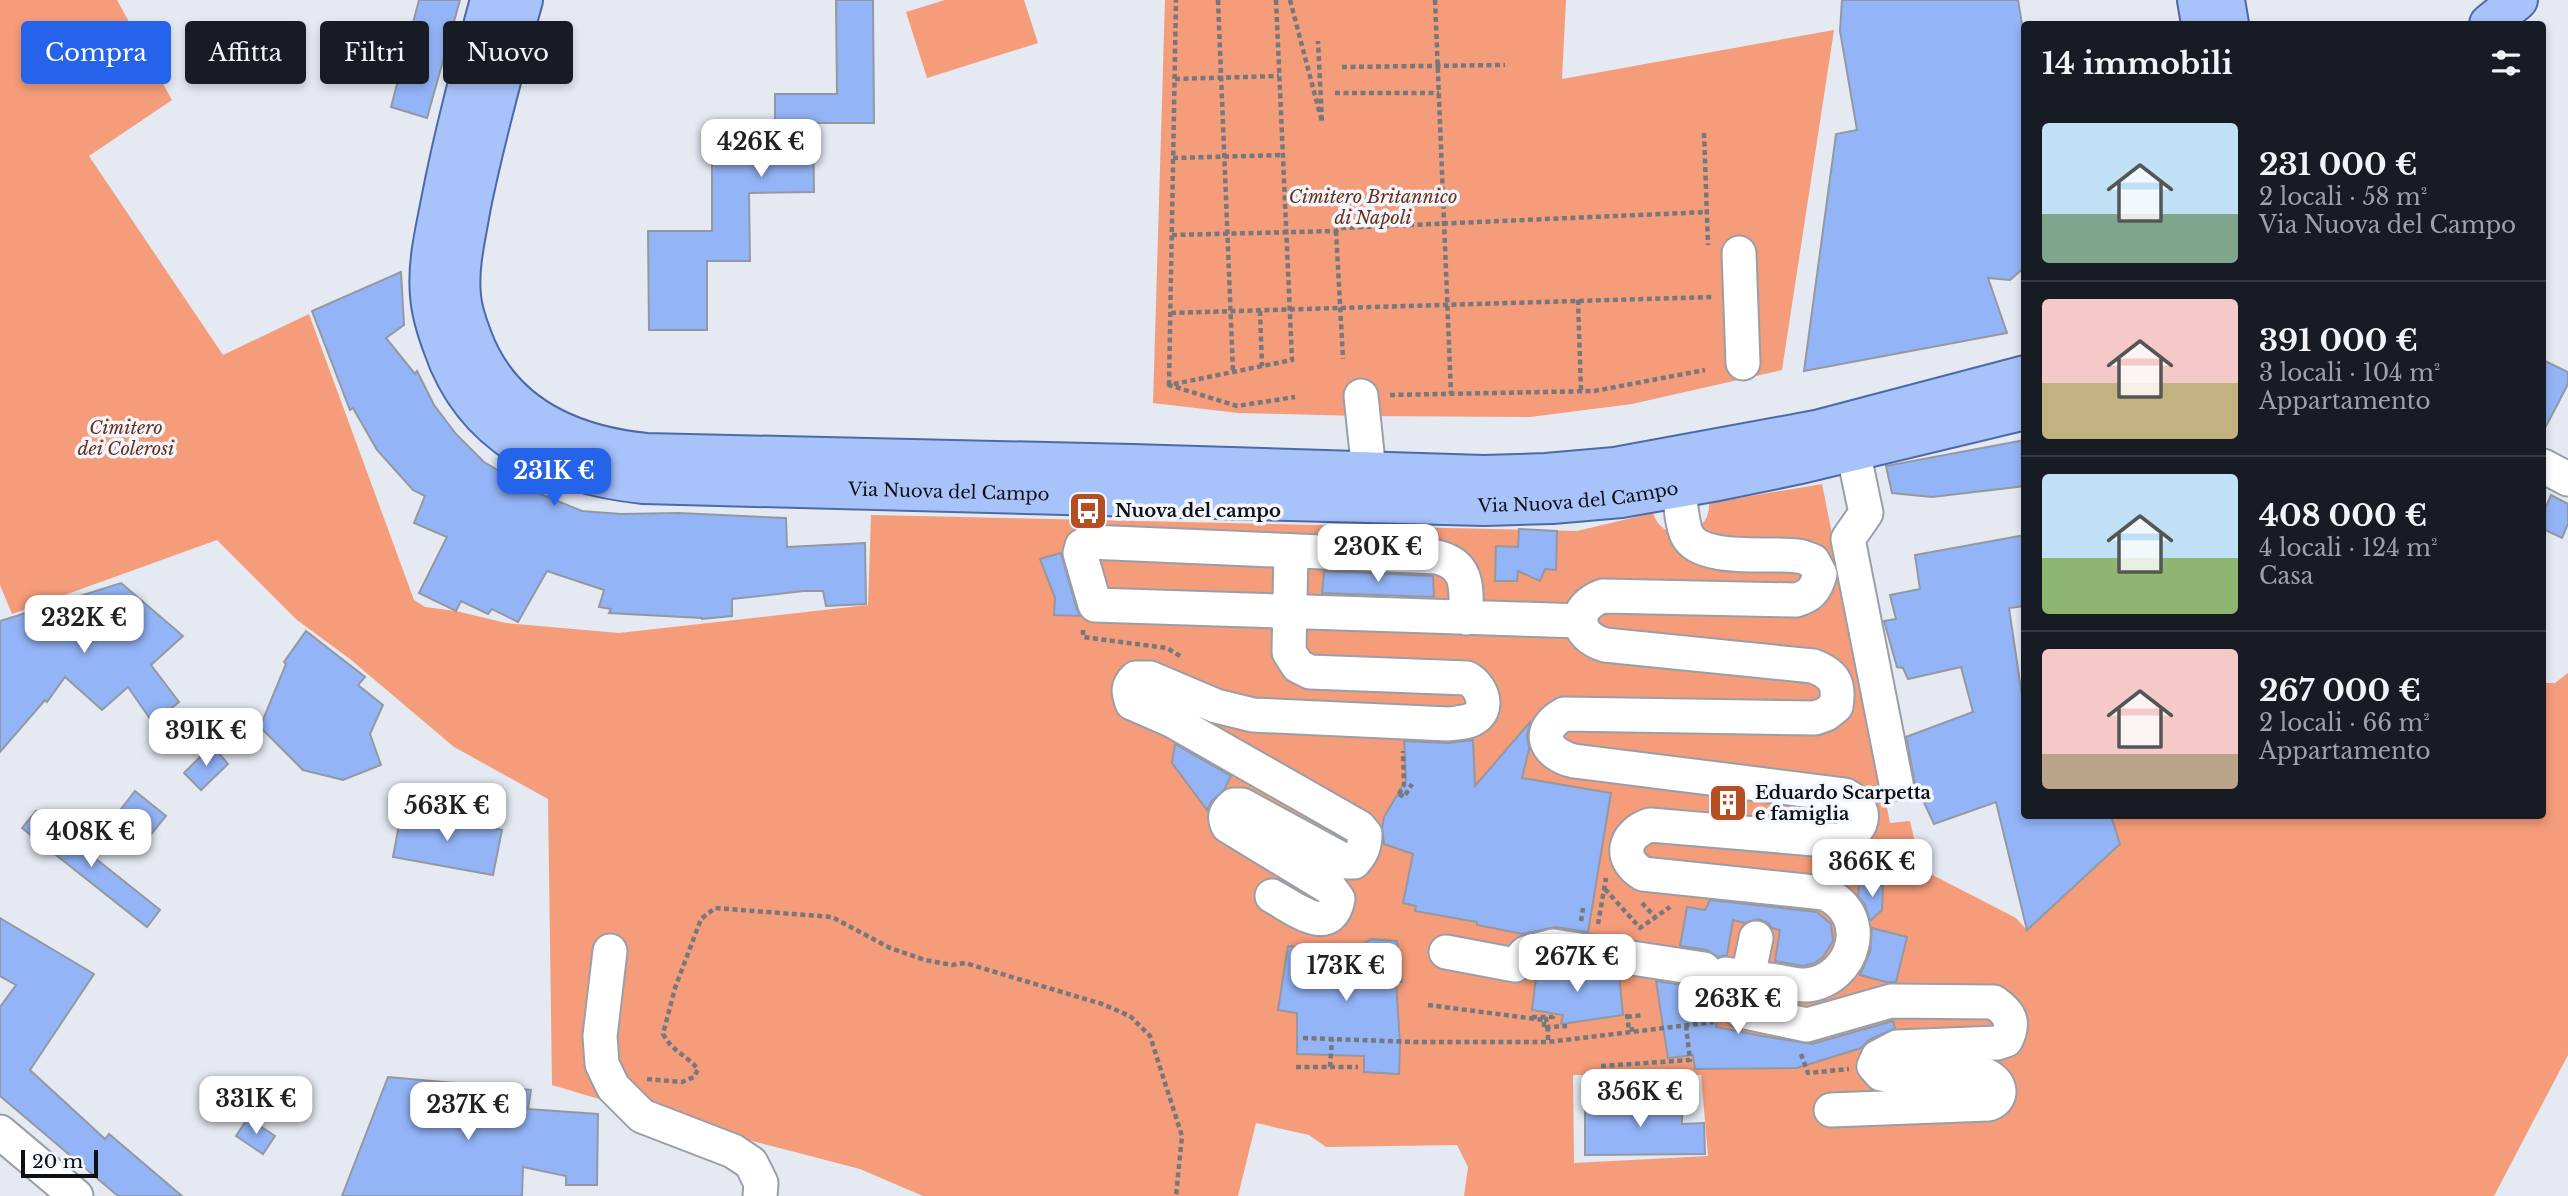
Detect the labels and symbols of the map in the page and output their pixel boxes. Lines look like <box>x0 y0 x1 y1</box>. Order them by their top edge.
pin: 426K € <box>704 120 818 179</box>
park label: Cimitero Britannico di Napoli <box>1289 186 1457 229</box>
park label: Cimitero dei Colerosi <box>78 417 175 460</box>
pin: 231K € <box>497 448 611 508</box>
street label: Via Nuova del Campo <box>1477 477 1680 517</box>
street label: Via Nuova del Campo <box>847 478 1050 506</box>
bus stop icon: Nuova del campo <box>1067 490 1109 532</box>
place label: Nuova del campo <box>1115 500 1281 522</box>
pin: 230K € <box>1321 524 1435 584</box>
pin: 232K € <box>27 596 141 655</box>
pin: 391K € <box>149 708 263 768</box>
building icon: Eduardo Scarpetta e famiglia <box>1707 782 1749 824</box>
place label: Eduardo Scarpetta e famiglia <box>1755 782 1932 825</box>
pin: 563K € <box>390 784 504 843</box>
pin: 408K € <box>34 810 148 869</box>
pin: 366K € <box>1815 839 1929 899</box>
pin: 267K € <box>1520 934 1634 994</box>
pin: 173K € <box>1289 944 1403 1003</box>
pin: 263K € <box>1681 976 1795 1036</box>
pin: 356K € <box>1583 1070 1697 1129</box>
pin: 331K € <box>199 1076 313 1136</box>
pin: 237K € <box>411 1082 525 1142</box>
scale bar <box>21 1147 98 1179</box>

